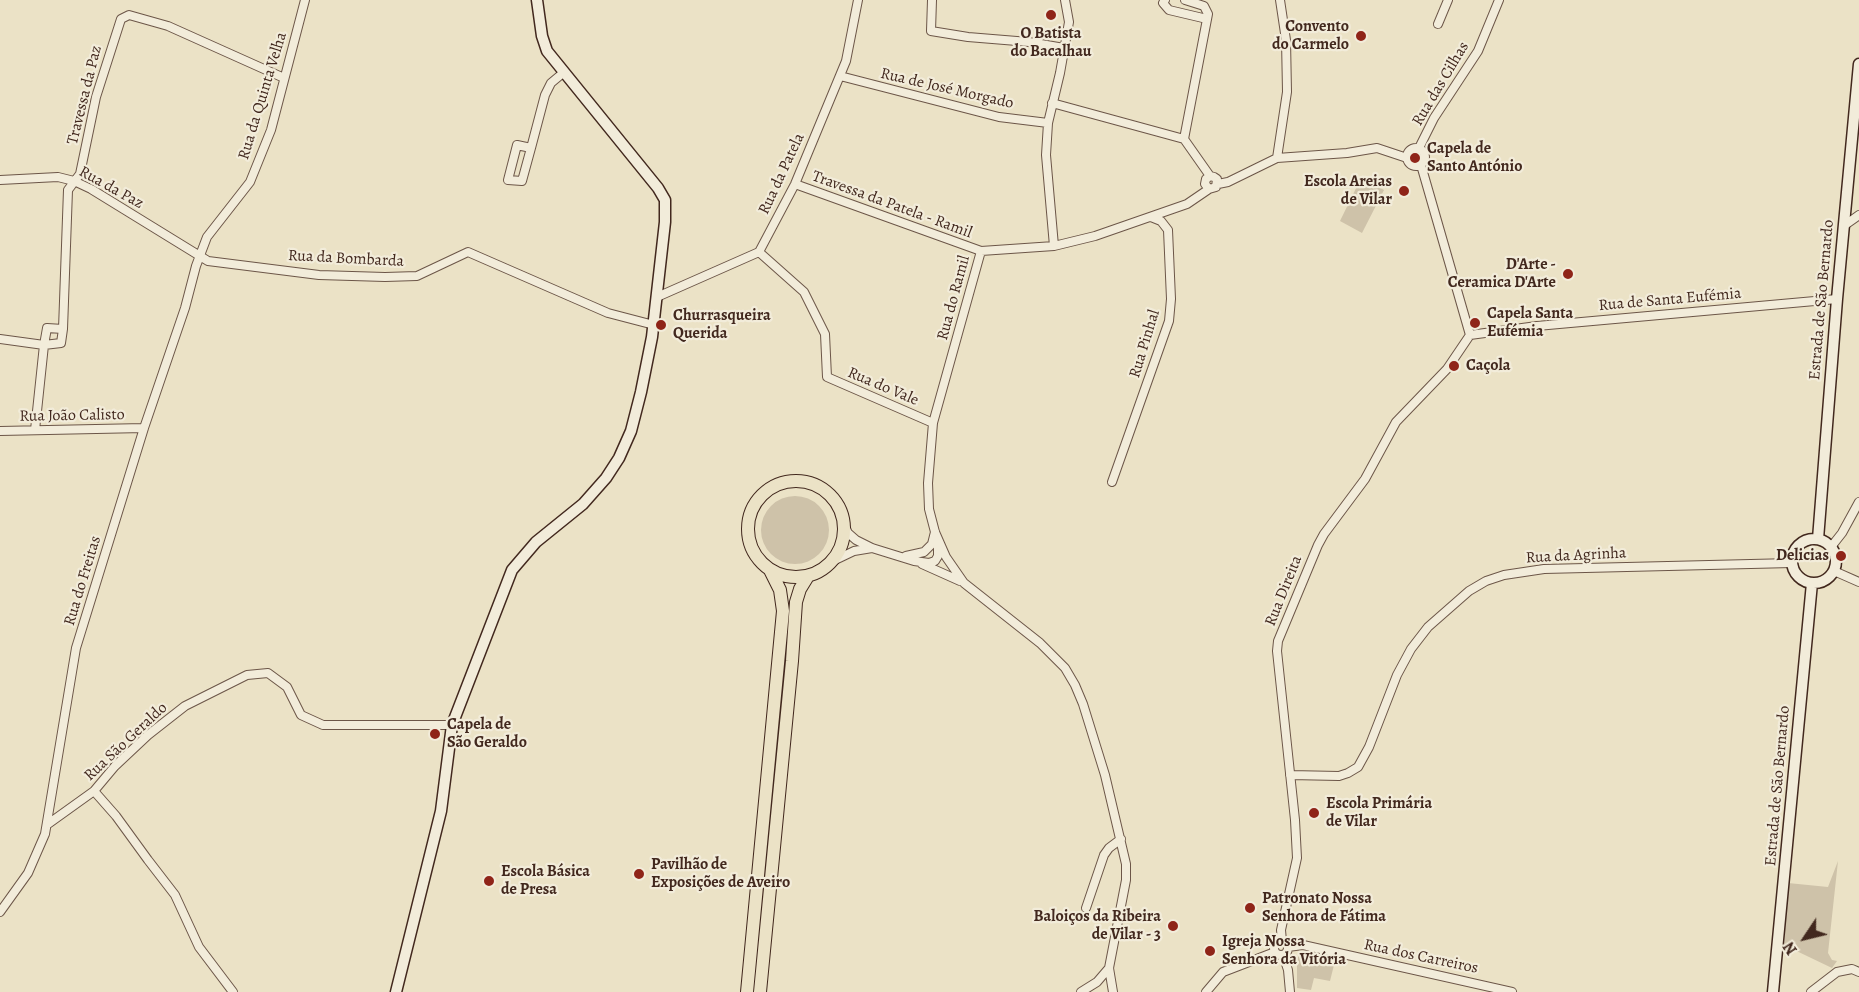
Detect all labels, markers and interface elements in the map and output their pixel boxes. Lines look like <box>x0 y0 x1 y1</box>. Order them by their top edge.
marker: O Batista do Bacalhau <box>1044 8 1058 22</box>
place label: Convento do Carmelo <box>1272 17 1349 55</box>
place label: O Batista do Bacalhau <box>1010 24 1092 62</box>
marker: Convento do Carmelo <box>1354 29 1368 43</box>
street label: Rua da Quinta Velha <box>234 30 292 162</box>
street label: Rua das Cilhas <box>1408 38 1474 130</box>
street label: Travessa da Paz <box>63 43 107 147</box>
street label: Rua de José Morgado <box>879 64 1015 114</box>
street label: Rua da Patela <box>755 130 809 218</box>
place label: Capela de Santo António <box>1427 139 1522 177</box>
marker: Capela de Santo António <box>1408 151 1422 165</box>
street label: Rua da Paz <box>75 162 147 214</box>
street label: Travessa da Patela - Ramil <box>809 167 975 243</box>
place label: Escola Areias de Vilar <box>1304 172 1392 210</box>
marker: Escola Areias de Vilar <box>1397 184 1411 198</box>
street label: Estrada de São Bernardo <box>1805 219 1839 381</box>
street label: Rua da Bombarda <box>288 246 404 272</box>
street label: Rua do Ramil <box>933 254 975 342</box>
place label: D'Arte - Ceramica D'Arte <box>1448 255 1556 293</box>
marker: D'Arte - Ceramica D'Arte <box>1561 267 1575 281</box>
street label: Rua de Santa Eufémia <box>1598 284 1742 316</box>
place label: Capela Santa Eufémia <box>1487 304 1573 342</box>
place label: Churrasqueira Querida <box>673 306 771 344</box>
street label: Rua Pinhal <box>1126 308 1164 380</box>
marker: Capela Santa Eufémia <box>1468 316 1482 330</box>
marker: Churrasqueira Querida <box>654 318 668 332</box>
place label: Caçola <box>1466 356 1510 376</box>
marker: Caçola <box>1447 359 1461 373</box>
street label: Rua do Vale <box>845 363 921 411</box>
street label: Rua João Calisto <box>19 405 125 427</box>
street label: Rua do Freitas <box>60 534 106 628</box>
street label: Rua da Agrinha <box>1525 544 1627 568</box>
place label: Delicias <box>1776 546 1829 566</box>
marker: Delicias <box>1834 549 1848 563</box>
street label: Rua Direita <box>1261 553 1307 629</box>
street label: Rua São Geraldo <box>80 699 172 785</box>
street label: Estrada de São Bernardo <box>1761 705 1795 867</box>
place label: Capela de São Geraldo <box>447 715 527 753</box>
marker: Capela de São Geraldo <box>428 727 442 741</box>
place label: Escola Primária de Vilar <box>1326 794 1432 832</box>
marker: Escola Primária de Vilar <box>1307 806 1321 820</box>
place label: Pavilhão de Exposições de Aveiro <box>651 855 790 893</box>
place label: Escola Básica de Presa <box>501 862 590 900</box>
marker: Pavilhão de Exposições de Aveiro <box>632 867 646 881</box>
marker: Escola Básica de Presa <box>482 874 496 888</box>
place label: Patronato Nossa Senhora de Fátima <box>1262 889 1386 927</box>
marker: Patronato Nossa Senhora de Fátima <box>1243 901 1257 915</box>
place label: Baloiços da Ribeira de Vilar - 3 <box>1034 907 1161 945</box>
north arrow <box>1775 908 1835 968</box>
marker: Baloiços da Ribeira de Vilar - 3 <box>1166 919 1180 933</box>
place label: Igreja Nossa Senhora da Vitória <box>1222 932 1346 970</box>
street label: Rua dos Carreiros <box>1362 936 1480 978</box>
text: N <box>1778 937 1803 959</box>
marker: Igreja Nossa Senhora da Vitória <box>1203 944 1217 958</box>

